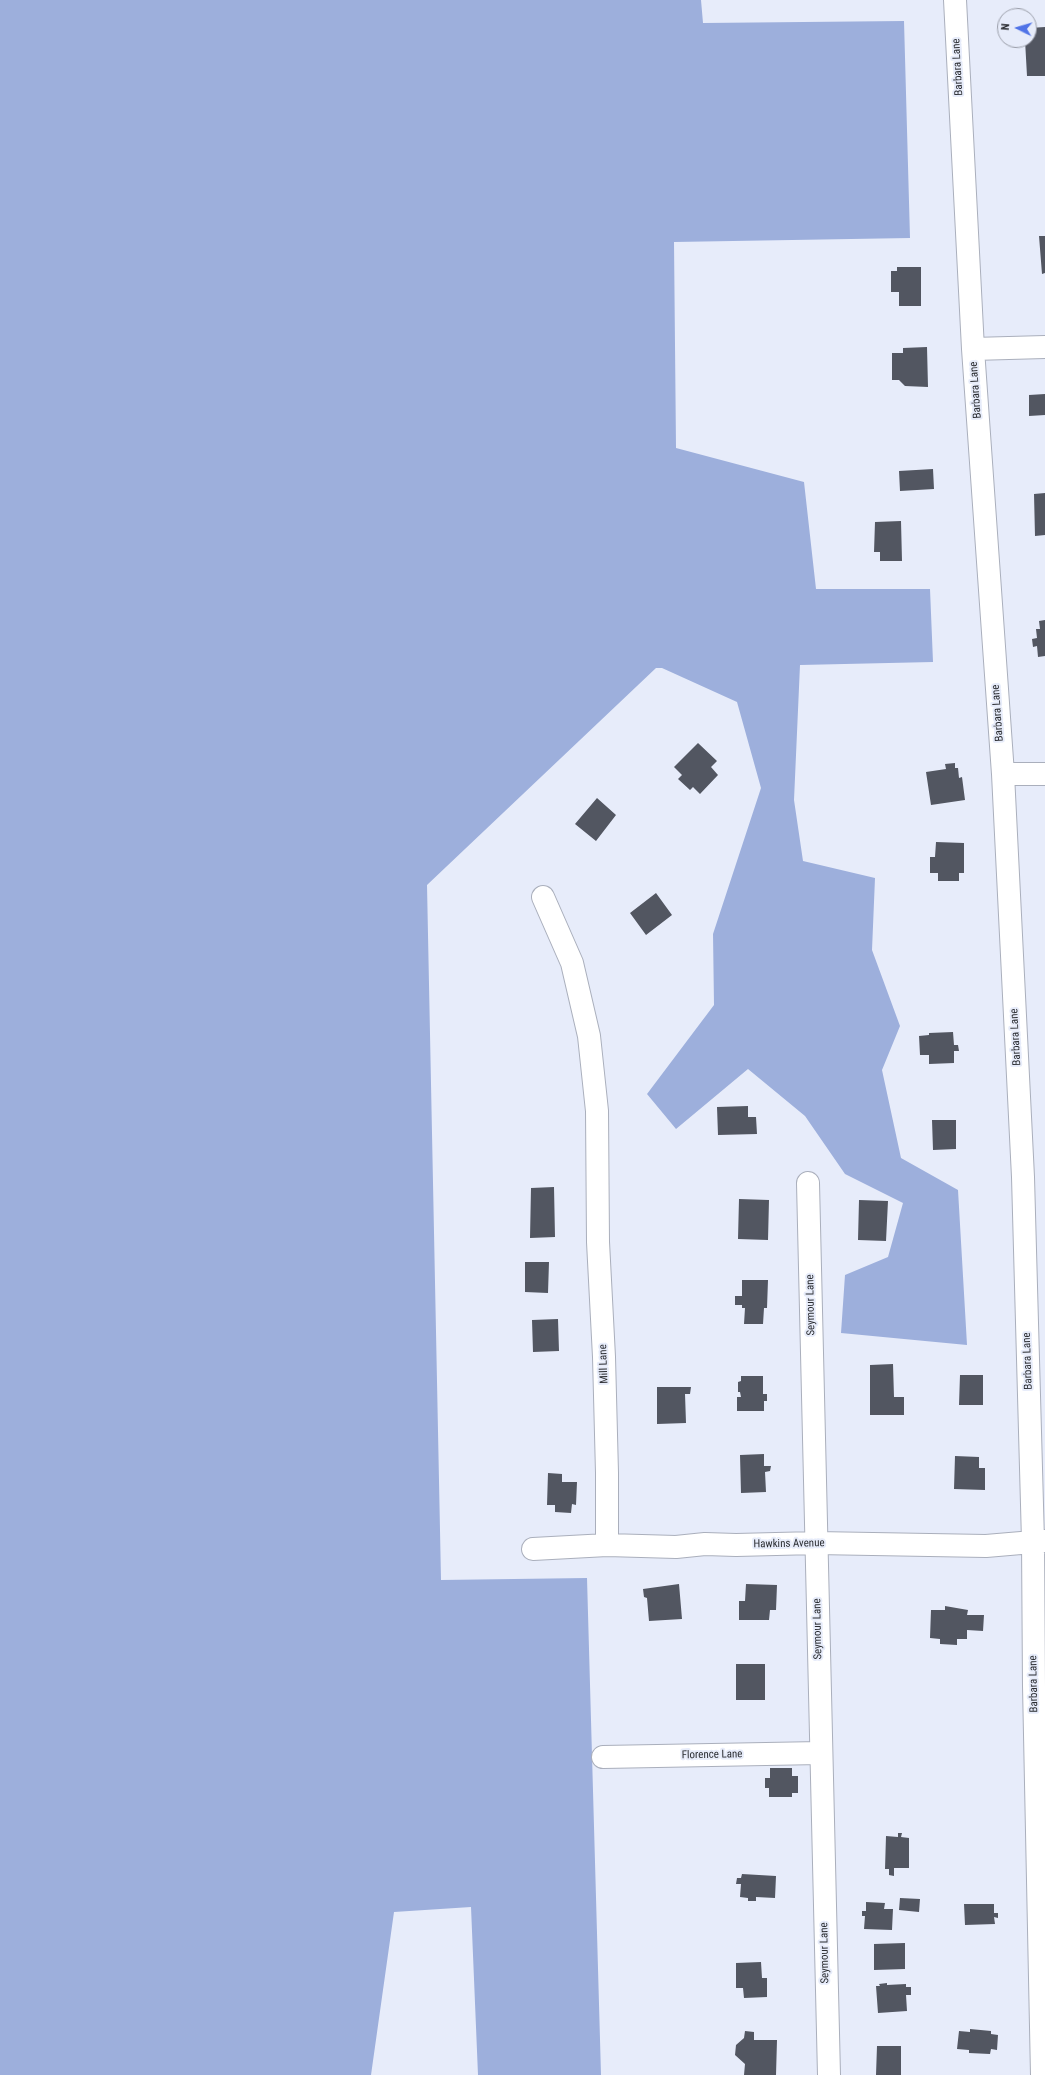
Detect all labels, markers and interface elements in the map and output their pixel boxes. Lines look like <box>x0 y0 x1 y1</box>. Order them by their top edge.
north arrow <box>997 8 1037 48</box>
text: N <box>999 23 1012 31</box>
street label: Barbara Lane <box>950 38 966 96</box>
street label: Barbara Lane <box>967 361 985 419</box>
street label: Barbara Lane <box>989 684 1007 742</box>
street label: Barbara Lane <box>1008 1008 1024 1066</box>
street label: Seymour Lane <box>804 1274 818 1336</box>
street label: Barbara Lane <box>1020 1332 1036 1390</box>
street label: Mill Lane <box>597 1344 611 1384</box>
street label: Hawkins Avenue <box>753 1537 825 1551</box>
street label: Seymour Lane <box>811 1598 825 1660</box>
street label: Barbara Lane <box>1027 1655 1041 1713</box>
street label: Florence Lane <box>681 1748 743 1762</box>
street label: Seymour Lane <box>818 1922 832 1984</box>

